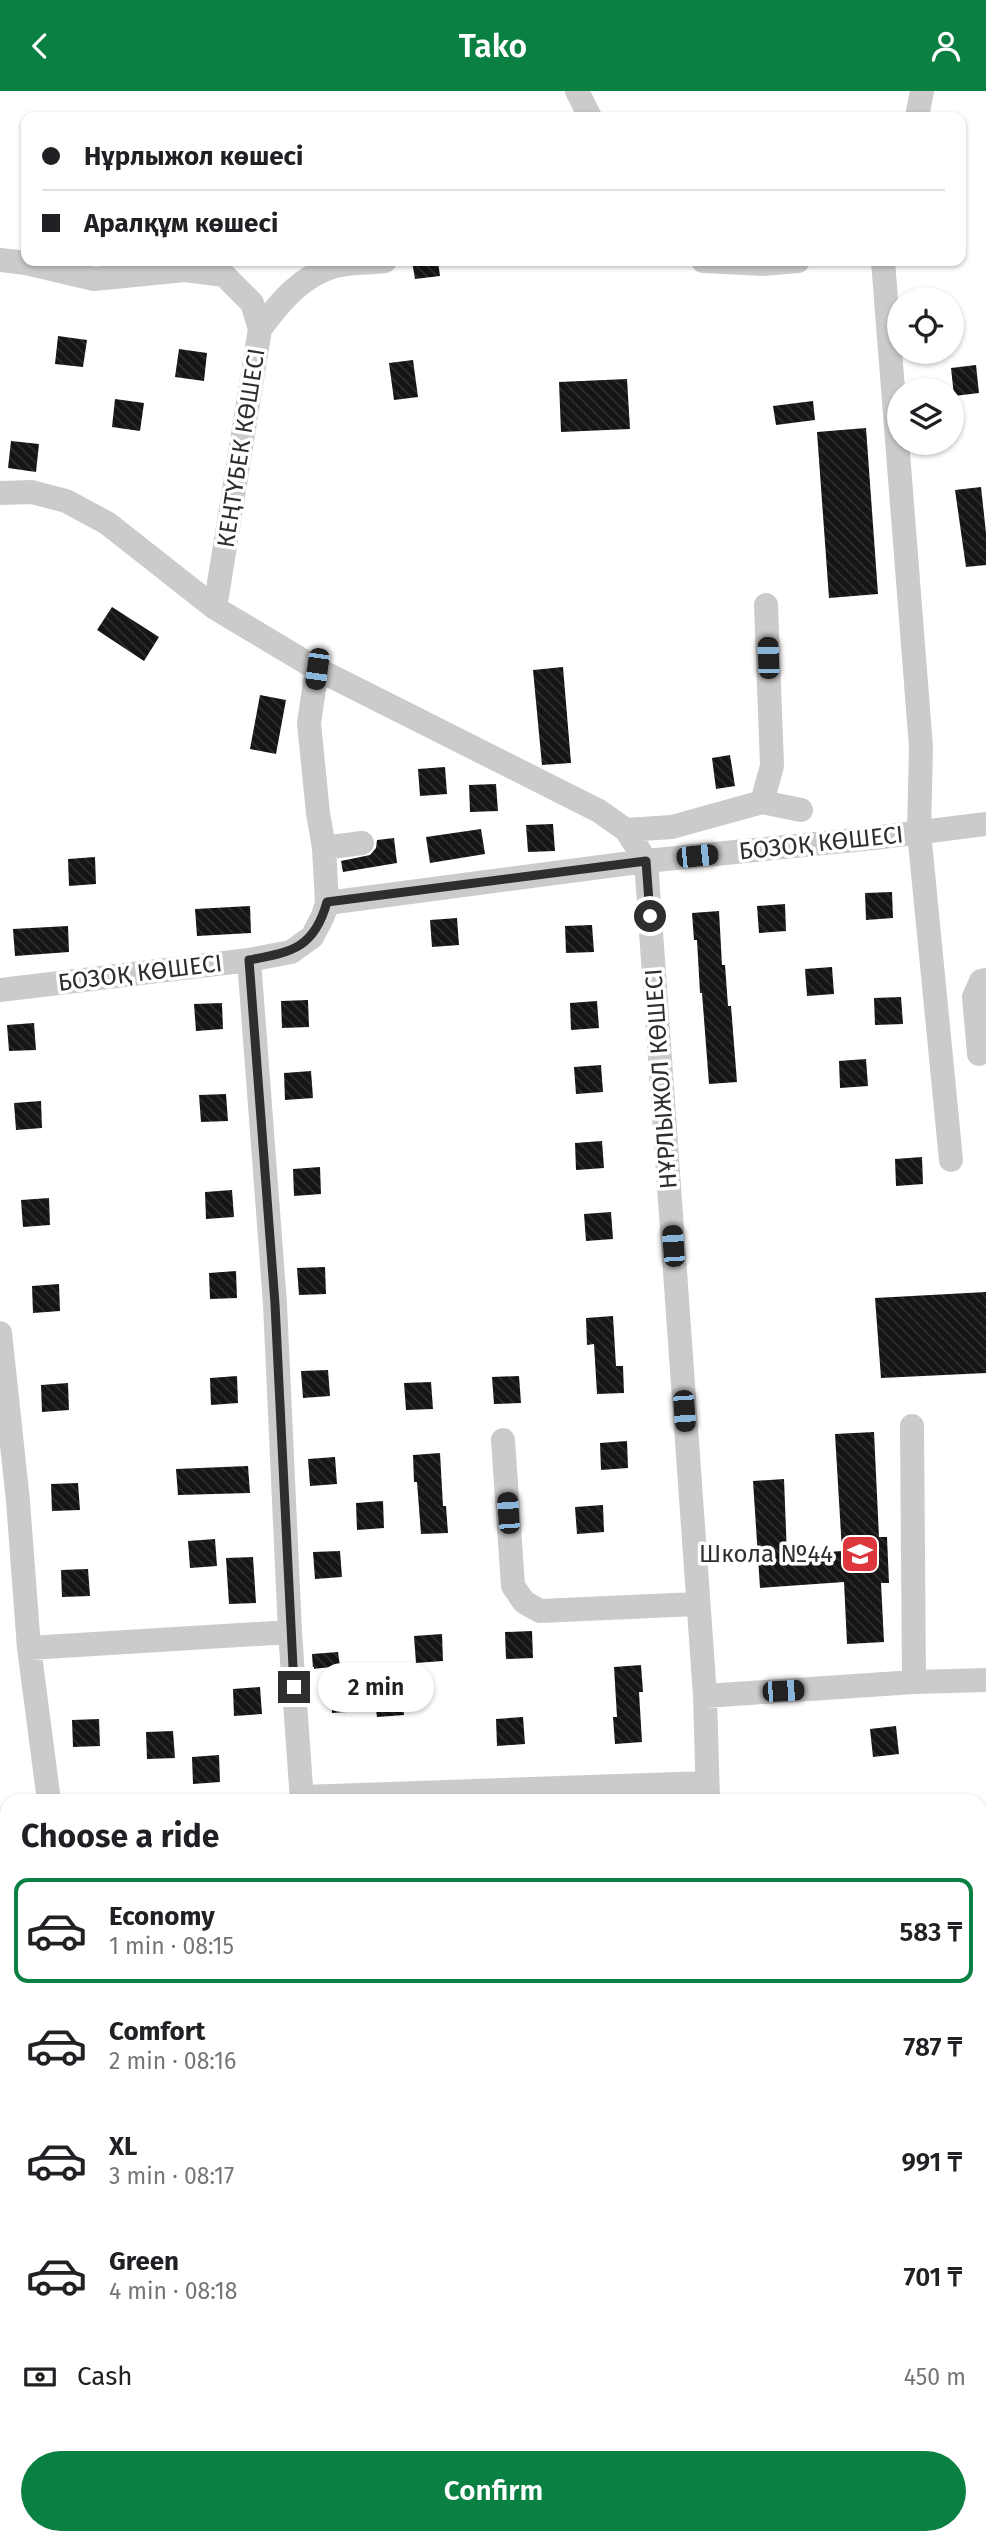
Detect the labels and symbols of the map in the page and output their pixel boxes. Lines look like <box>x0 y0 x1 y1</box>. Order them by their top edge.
street label: КЕҢТҮБЕК КӨШЕСІ <box>211 346 271 550</box>
car <box>757 637 780 679</box>
car <box>304 647 331 691</box>
street label: БОЗОҚ КӨШЕСІ <box>737 820 905 866</box>
car <box>676 843 719 869</box>
route start <box>634 900 666 932</box>
street label: БОЗОҚ КӨШЕСІ <box>56 949 224 997</box>
street label: НҰРЛЫЖОЛ КӨШЕСІ <box>639 968 683 1190</box>
car <box>662 1224 685 1268</box>
car <box>673 1389 696 1433</box>
car <box>497 1491 520 1535</box>
school or university icon: Школа №44 <box>839 1533 881 1575</box>
place label: Школа №44 <box>699 1540 833 1568</box>
callout: 2 min <box>318 1663 434 1711</box>
route end <box>278 1671 310 1703</box>
car <box>762 1679 805 1703</box>

